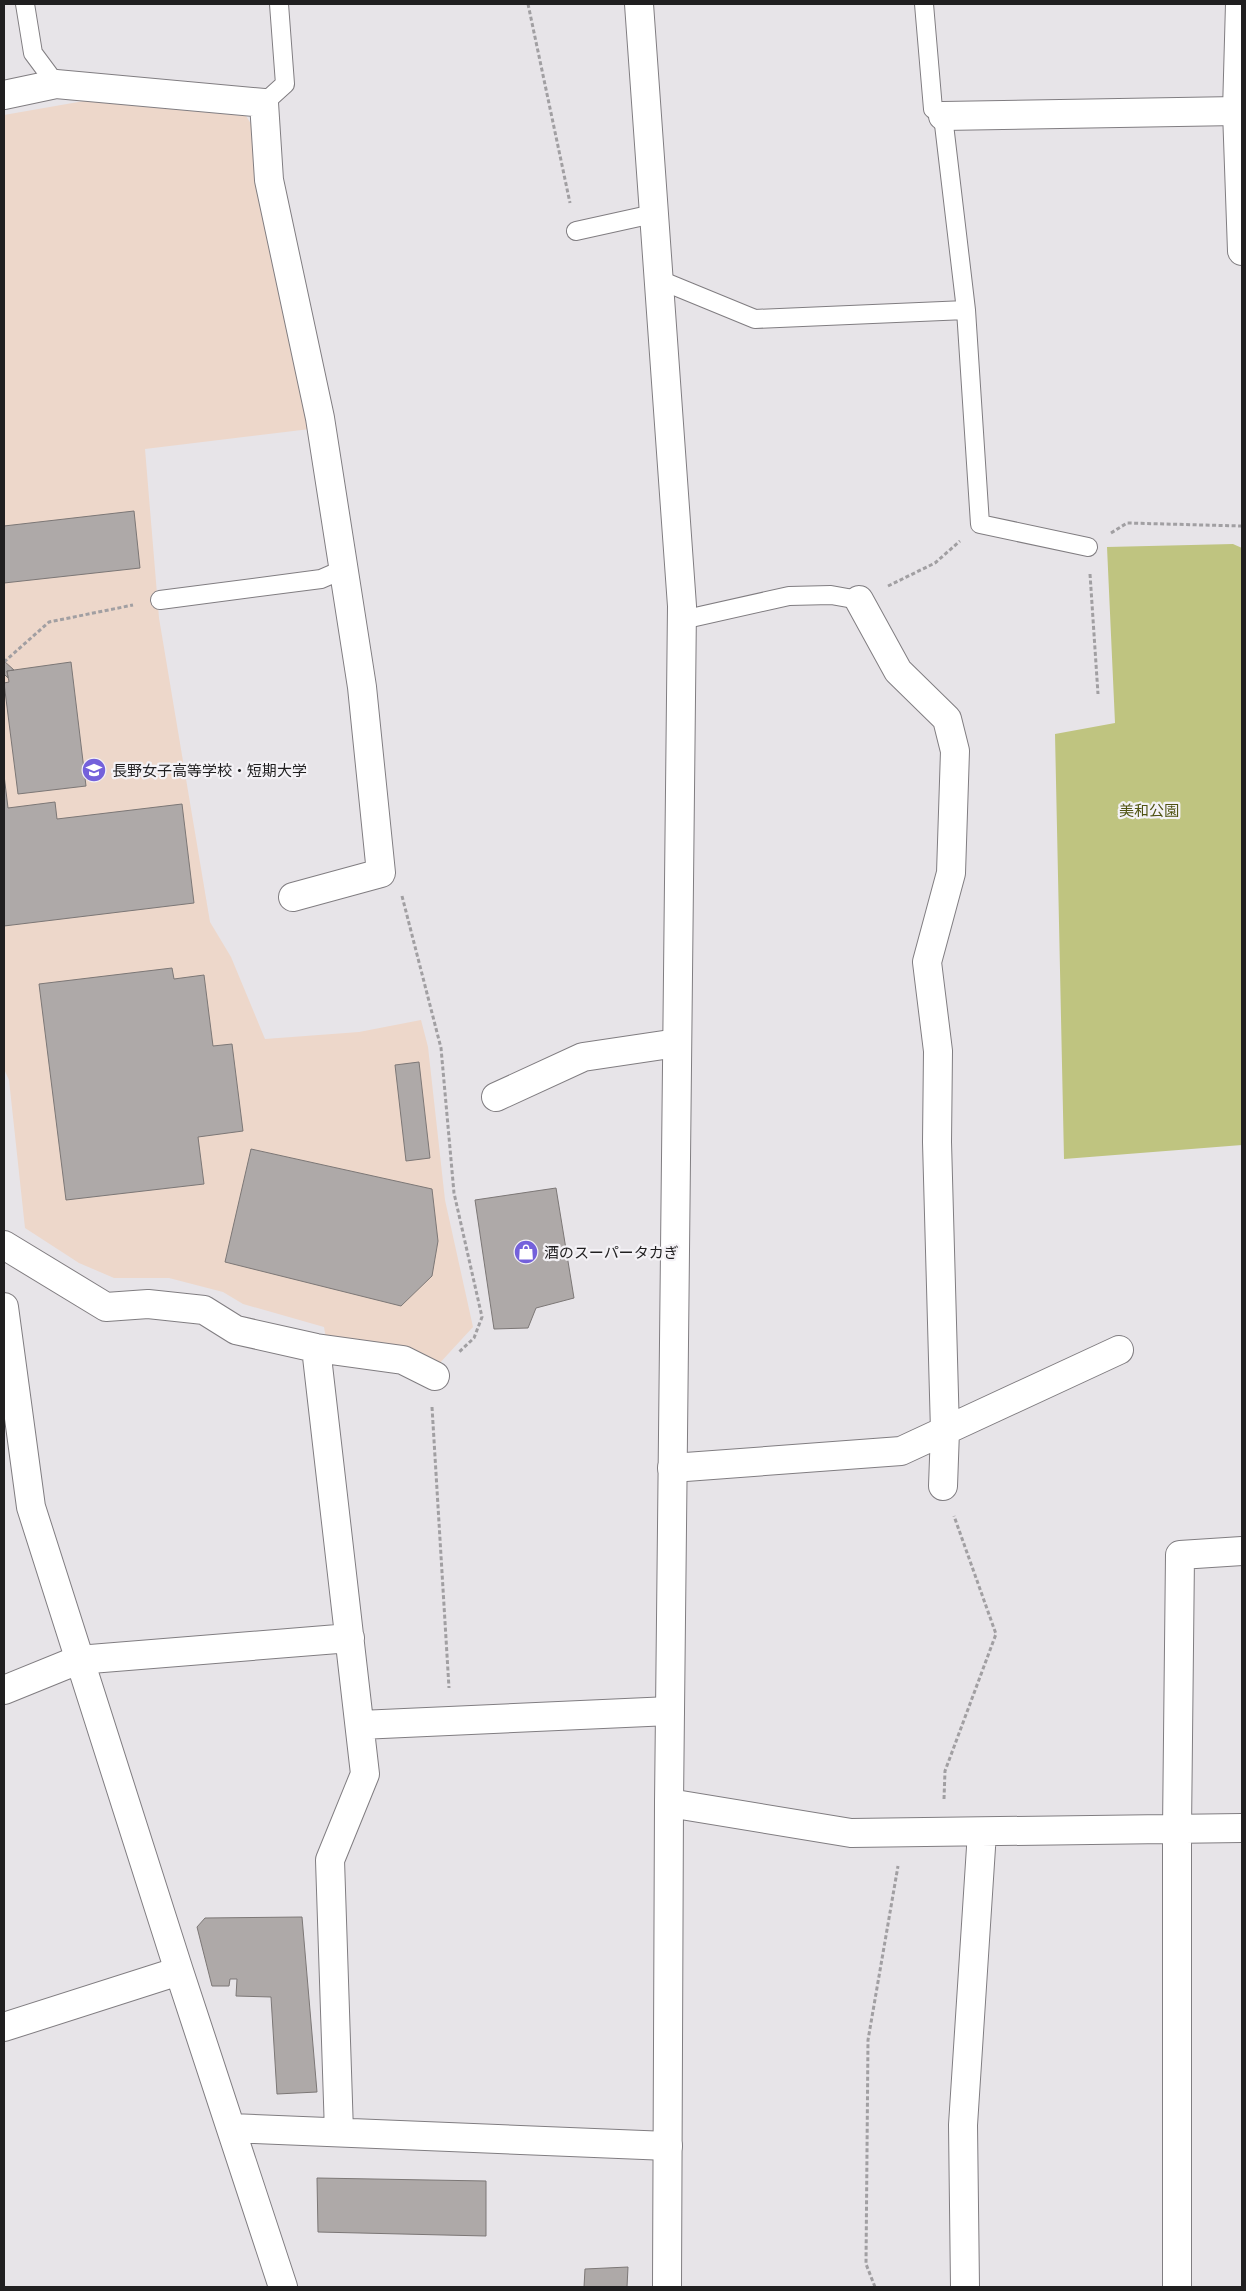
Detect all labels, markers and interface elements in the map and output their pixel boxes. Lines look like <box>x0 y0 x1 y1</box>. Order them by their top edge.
school or university icon: 長野女子高等学校・短期大学 <box>81 757 107 783</box>
place label: 長野女子高等学校・短期大学 <box>112 762 307 779</box>
park label: 美和公園 <box>1119 802 1179 819</box>
shop icon: 酒のスーパータカぎ <box>513 1239 539 1265</box>
place label: 酒のスーパータカぎ <box>544 1244 679 1261</box>

